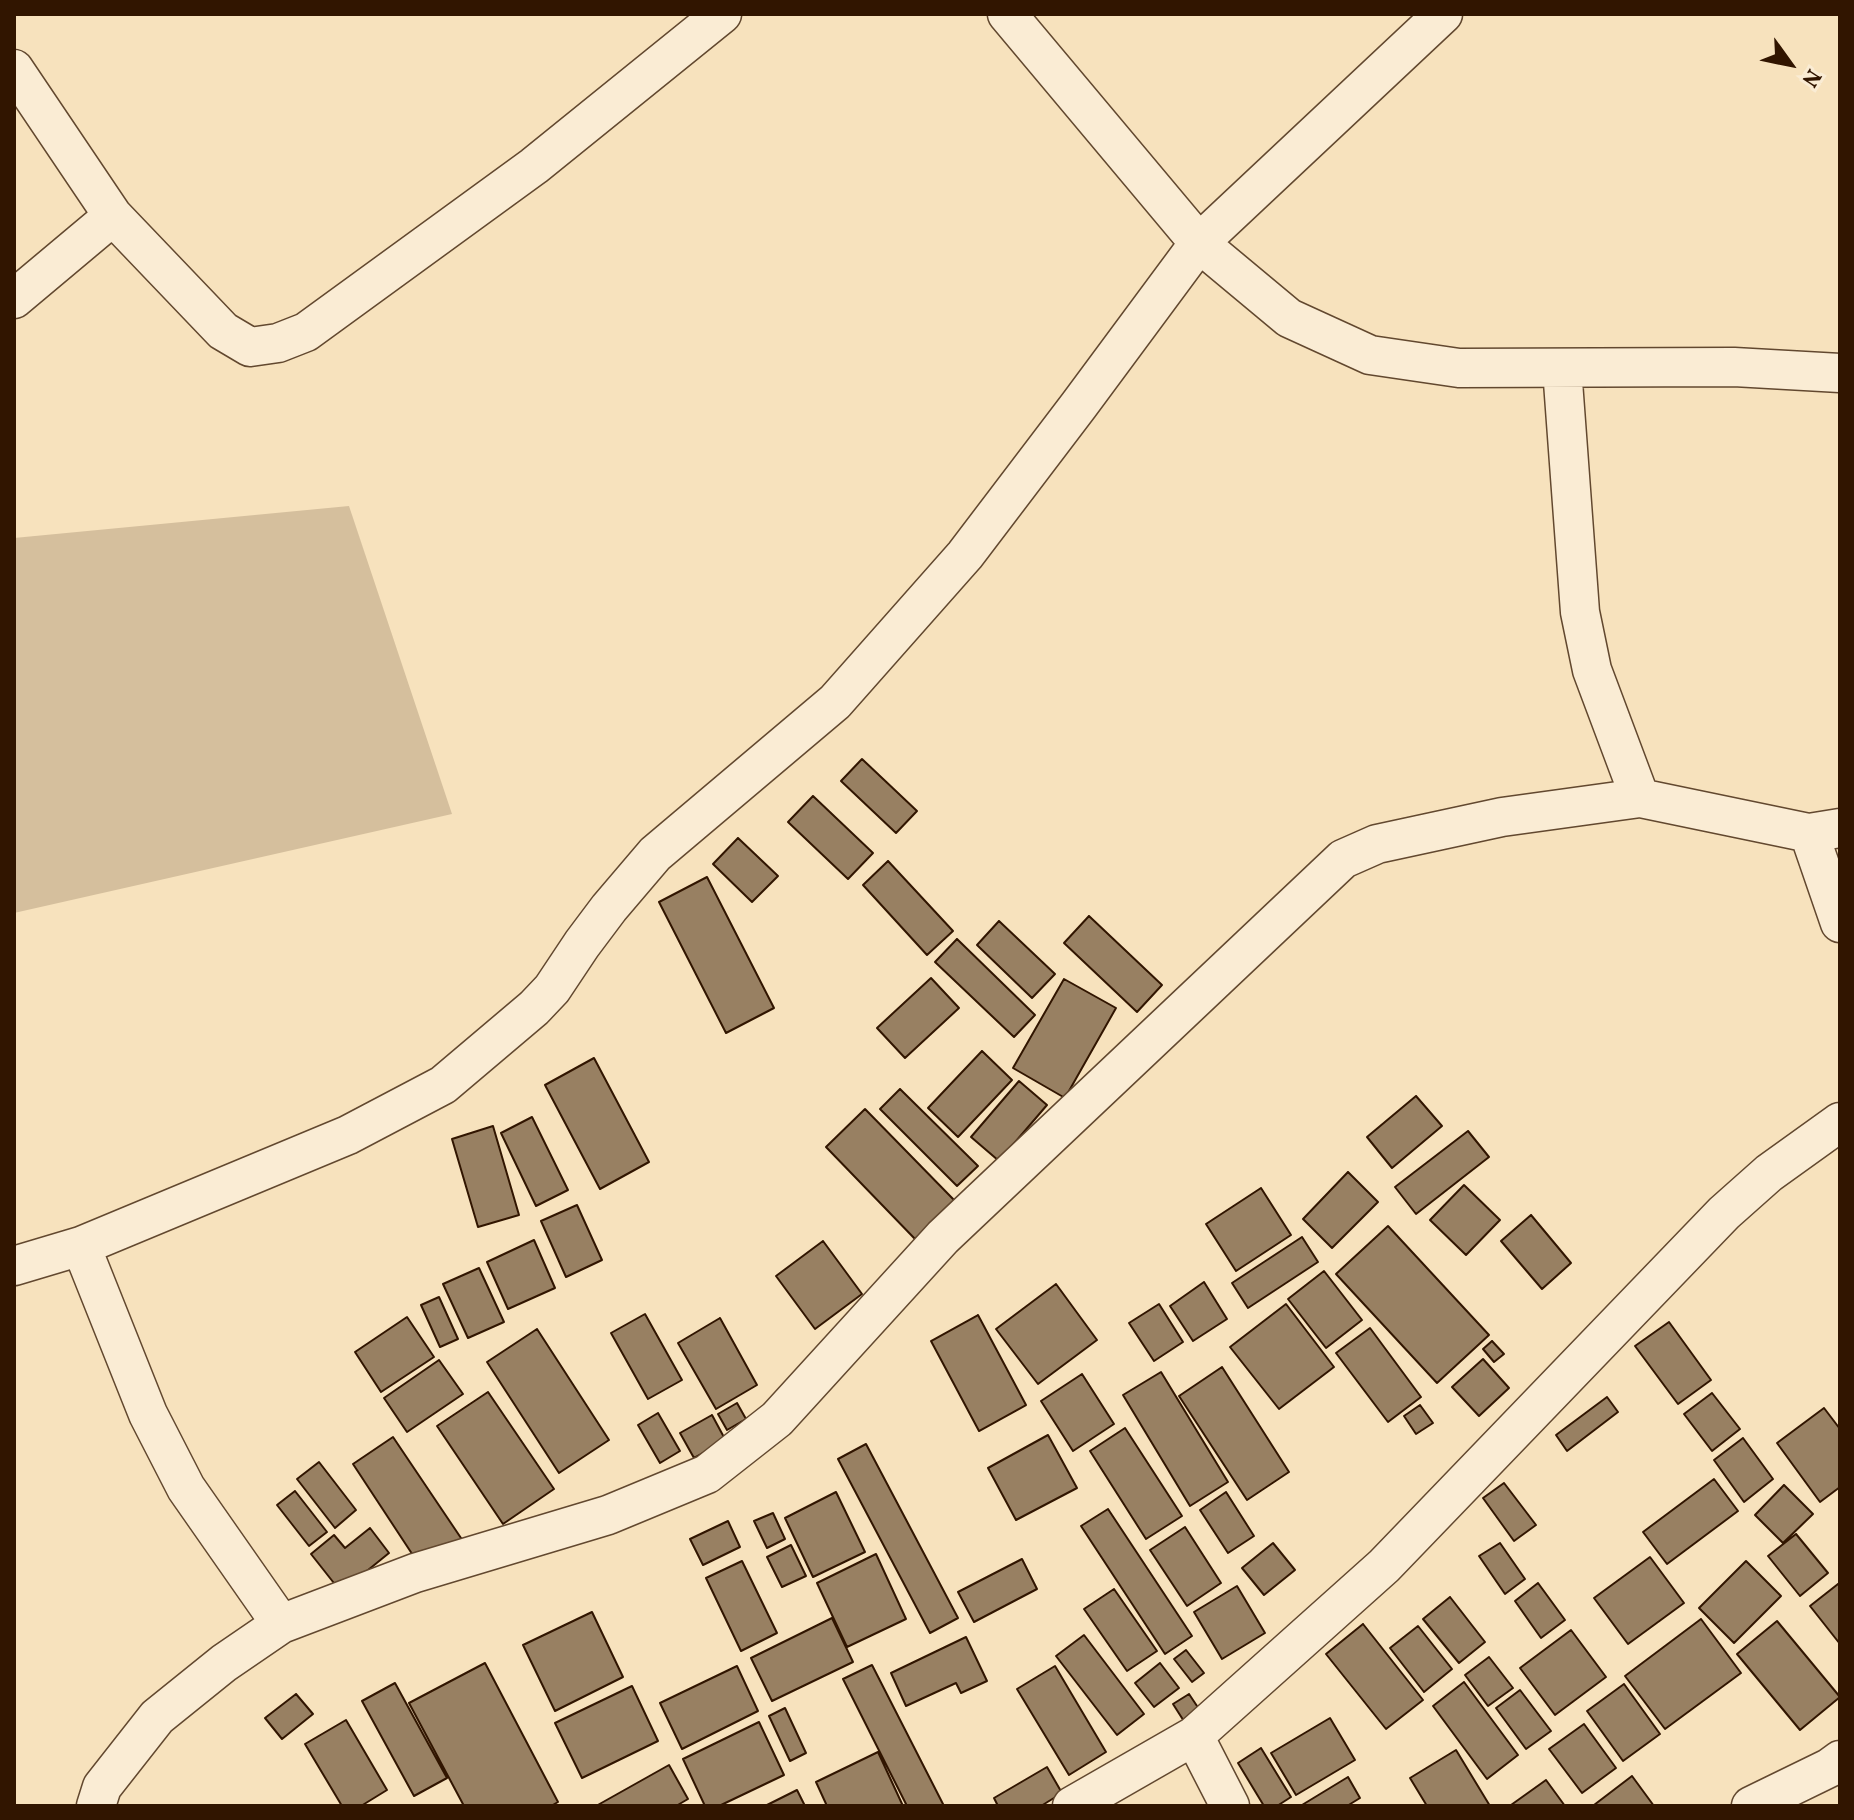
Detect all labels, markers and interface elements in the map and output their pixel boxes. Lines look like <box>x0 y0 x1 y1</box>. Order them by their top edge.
north arrow <box>1750 24 1830 104</box>
text: N <box>1793 62 1828 92</box>

